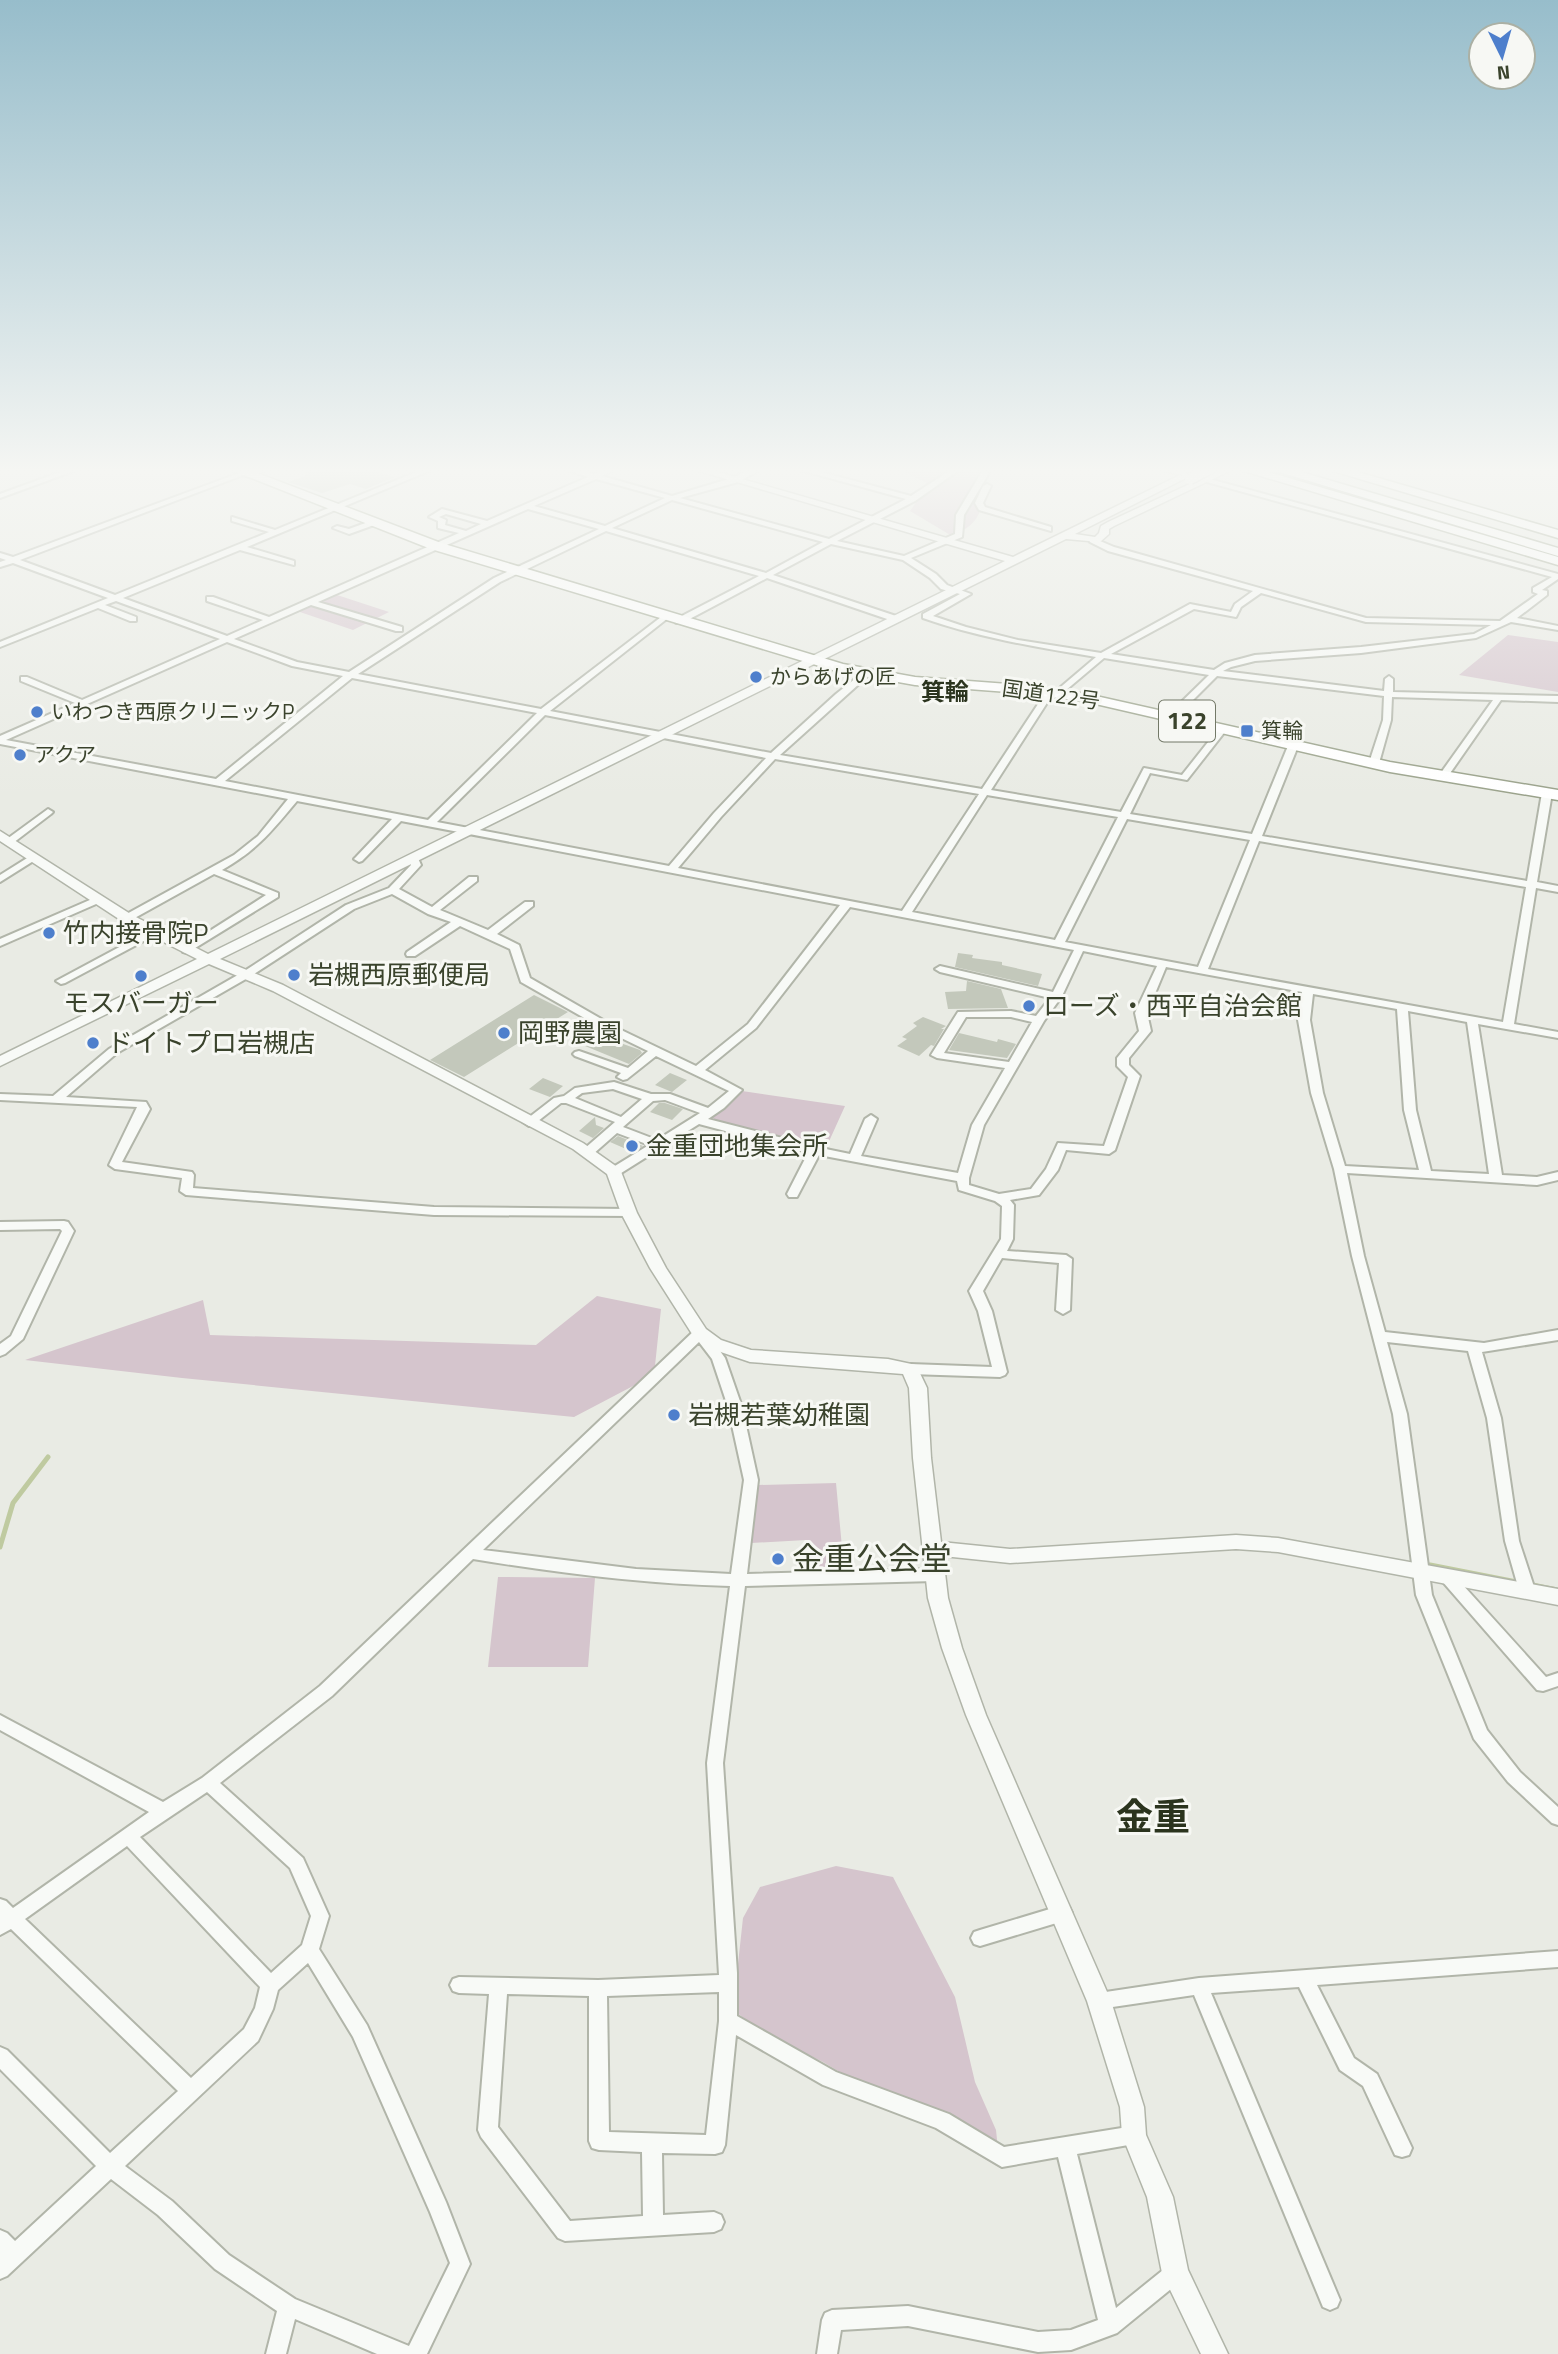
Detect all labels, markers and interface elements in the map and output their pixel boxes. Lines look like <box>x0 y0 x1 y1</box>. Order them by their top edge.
north arrow <box>1467 21 1537 91</box>
text: N <box>1496 58 1511 88</box>
place label: からあげの匠 <box>770 660 896 692</box>
marker: からあげの匠 <box>748 669 764 685</box>
street label: 国道122号 <box>1000 671 1102 717</box>
district label: 箕輪 <box>921 673 969 709</box>
place label: いわつき西原クリニックP <box>51 695 294 727</box>
road number: 122 <box>1159 700 1215 742</box>
marker: いわつき西原クリニックP <box>29 704 45 720</box>
place label: 箕輪 <box>1261 714 1303 746</box>
marker: 箕輪 <box>1239 723 1255 739</box>
place label: アクア <box>34 738 96 770</box>
marker: アクア <box>12 747 28 763</box>
place label: 竹内接骨院P <box>63 913 208 952</box>
marker: 竹内接骨院P <box>41 925 57 941</box>
place label: 岩槻西原郵便局 <box>308 955 490 994</box>
marker: 岩槻西原郵便局 <box>286 967 302 983</box>
marker: モスバーガー <box>133 968 149 984</box>
place label: モスバーガー <box>63 983 219 1022</box>
place label: ローズ・西平自治会館 <box>1043 986 1302 1025</box>
marker: ローズ・西平自治会館 <box>1021 998 1037 1014</box>
place label: 岡野農園 <box>518 1013 622 1052</box>
place label: ドイトプロ岩槻店 <box>107 1023 315 1062</box>
marker: 岡野農園 <box>496 1025 512 1041</box>
marker: ドイトプロ岩槻店 <box>85 1035 101 1051</box>
place label: 金重団地集会所 <box>646 1126 828 1165</box>
marker: 金重団地集会所 <box>624 1138 640 1154</box>
place label: 岩槻若葉幼稚園 <box>688 1395 870 1434</box>
marker: 岩槻若葉幼稚園 <box>666 1407 682 1423</box>
place label: 金重公会堂 <box>792 1534 952 1582</box>
marker: 金重公会堂 <box>770 1551 786 1567</box>
district label: 金重 <box>1116 1788 1190 1844</box>

